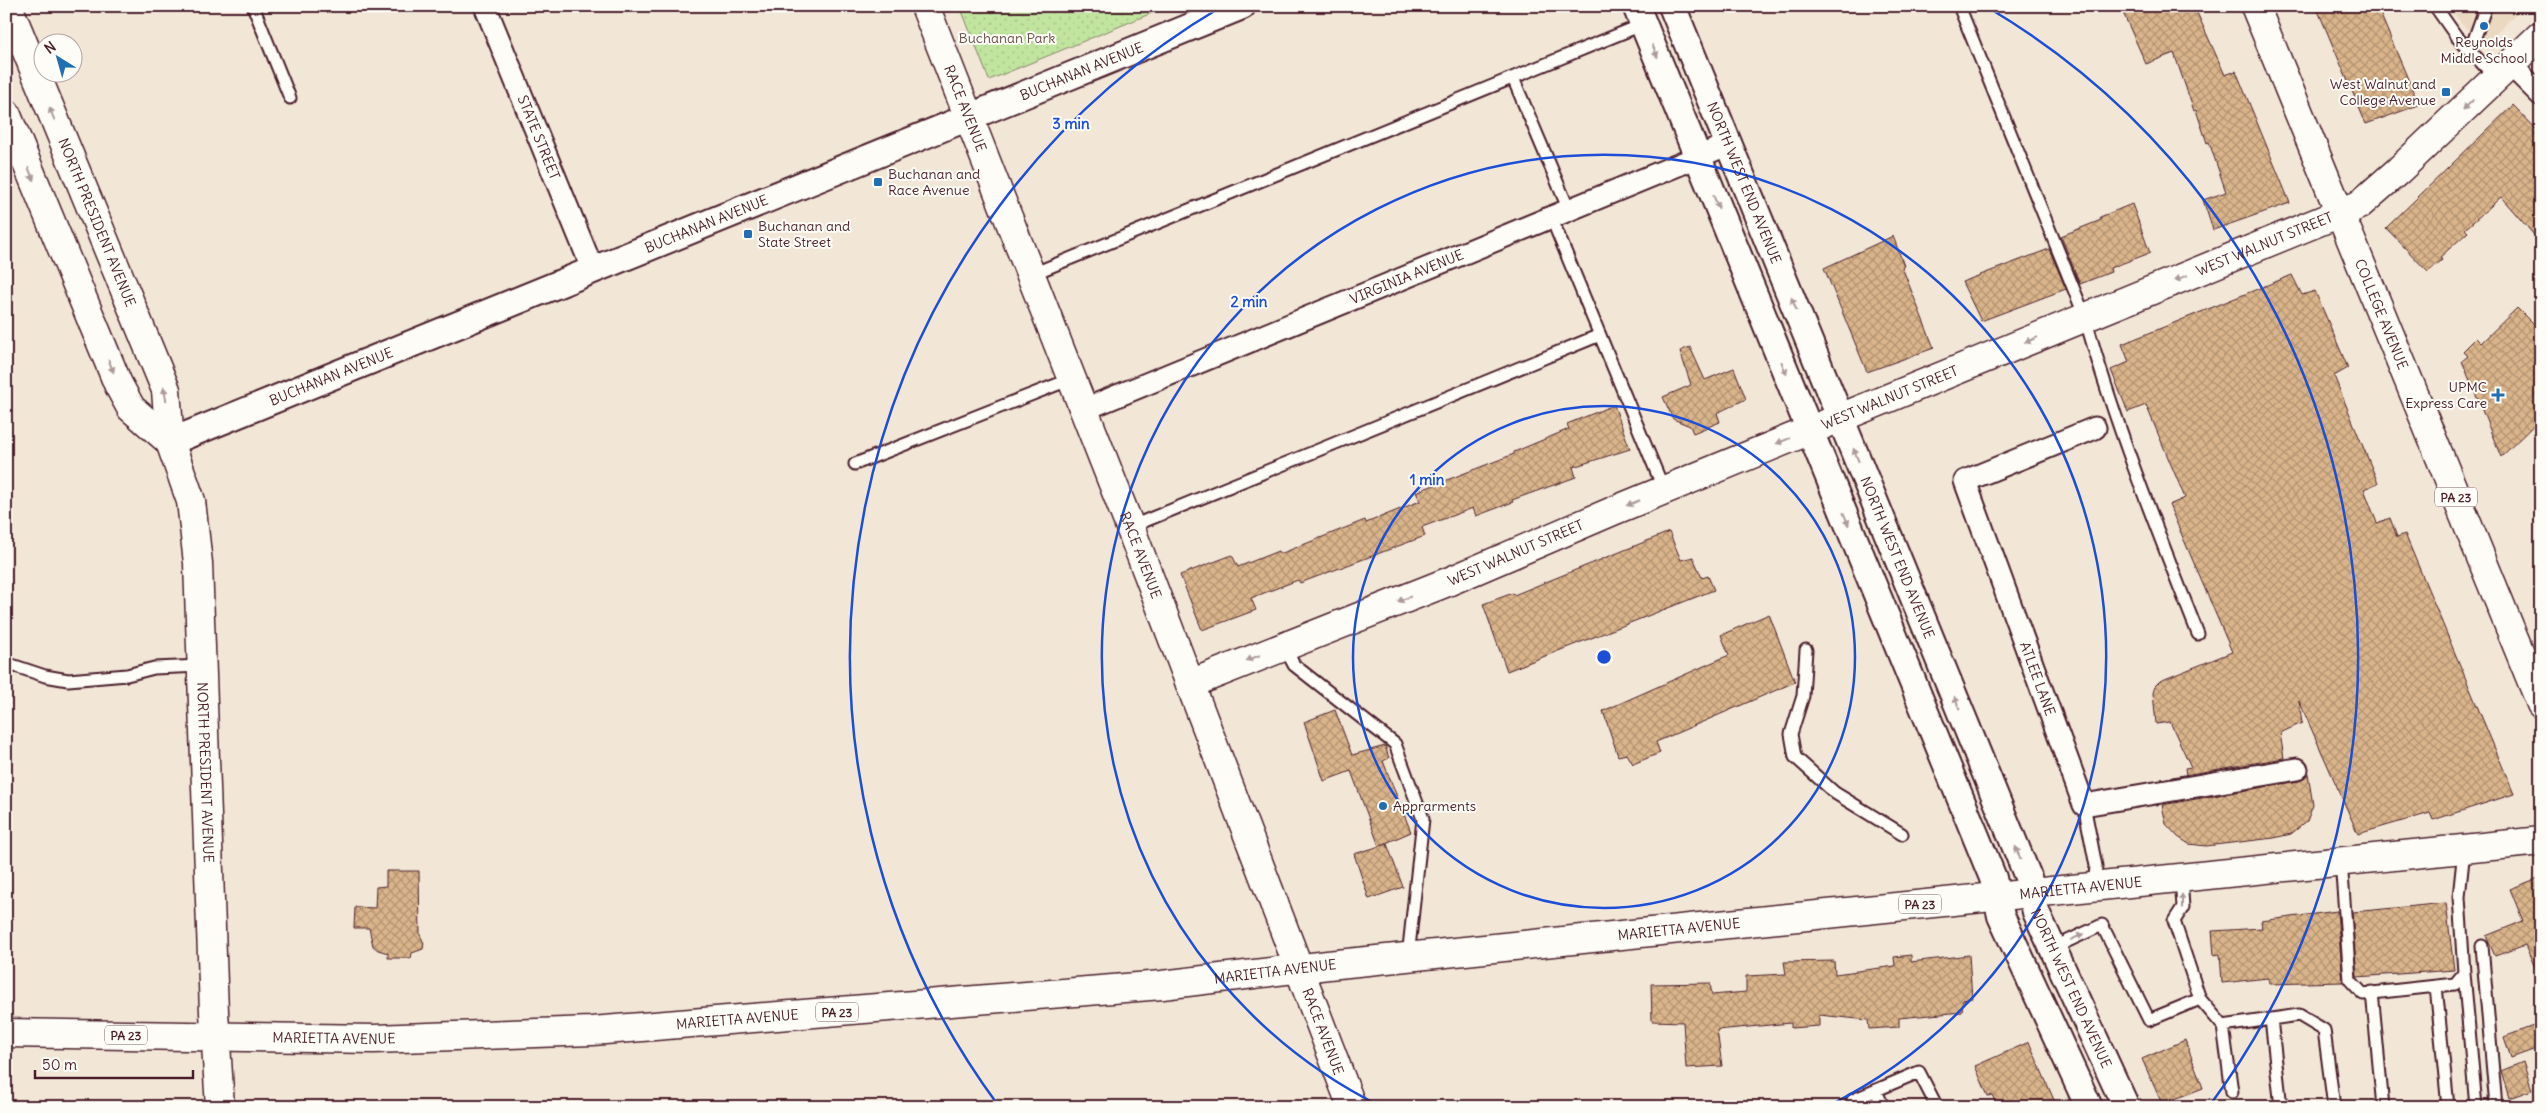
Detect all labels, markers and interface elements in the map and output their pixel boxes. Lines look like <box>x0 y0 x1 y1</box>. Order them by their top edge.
marker: Reynolds Middle School <box>2478 20 2490 32</box>
park label: Buchanan Park <box>959 29 1055 47</box>
north arrow <box>32 32 82 82</box>
place label: Reynolds Middle School <box>2441 33 2527 67</box>
text: N <box>41 38 59 58</box>
street label: BUCHANAN AVENUE <box>1017 38 1146 104</box>
one-way arrow <box>1651 44 1659 58</box>
street label: RACE AVENUE <box>940 62 990 154</box>
place label: West Walnut and College Avenue <box>2330 75 2436 109</box>
marker: West Walnut and College Avenue <box>2440 86 2452 98</box>
street label: STATE STREET <box>513 93 564 182</box>
street label: NORTH WEST END AVENUE <box>1703 99 1785 266</box>
one-way arrow <box>2462 99 2474 111</box>
one-way arrow <box>48 107 56 121</box>
text: 3 min <box>1052 114 1090 133</box>
street label: NORTH PRESIDENT AVENUE <box>54 135 140 309</box>
place label: Buchanan and Race Avenue <box>888 165 980 199</box>
one-way arrow <box>28 167 36 181</box>
marker: Buchanan and Race Avenue <box>872 176 884 188</box>
street label: BUCHANAN AVENUE <box>642 191 771 257</box>
one-way arrow <box>1713 195 1721 209</box>
street label: WEST WALNUT STREET <box>2193 208 2335 280</box>
place label: Buchanan and State Street <box>758 217 850 251</box>
marker: Buchanan and State Street <box>742 228 754 240</box>
street label: VIRGINIA AVENUE <box>1347 245 1466 308</box>
street label: COLLEGE AVENUE <box>2351 256 2412 372</box>
one-way arrow <box>2173 274 2188 282</box>
text: 2 min <box>1231 292 1268 311</box>
one-way arrow <box>1790 297 1798 312</box>
one-way arrow <box>2024 336 2038 344</box>
street label: BUCHANAN AVENUE <box>267 343 396 410</box>
one-way arrow <box>107 359 115 374</box>
one-way arrow <box>1781 361 1789 376</box>
street label: WEST WALNUT STREET <box>1819 362 1961 434</box>
place label: UPMC Express Care <box>2405 378 2487 412</box>
one-way arrow <box>161 386 169 402</box>
marker: UPMC Express Care <box>2491 388 2505 402</box>
one-way arrow <box>1775 437 1790 445</box>
one-way arrow <box>1851 448 1859 462</box>
text: 1 min <box>1410 470 1445 489</box>
street label: NORTH WEST END AVENUE <box>1856 474 1939 641</box>
road number: PA 23 <box>2435 488 2477 507</box>
one-way arrow <box>1626 499 1640 507</box>
street label: RACE AVENUE <box>1116 509 1166 601</box>
one-way arrow <box>1842 512 1850 527</box>
street label: WEST WALNUT STREET <box>1445 516 1586 590</box>
one-way arrow <box>1397 595 1411 603</box>
street label: ATLEE LANE <box>2016 639 2059 718</box>
centre of rings <box>1595 648 1613 666</box>
one-way arrow <box>1245 654 1260 662</box>
street label: NORTH PRESIDENT AVENUE <box>193 682 218 863</box>
one-way arrow <box>1952 696 1960 710</box>
place label: Apprarments <box>1393 797 1476 815</box>
marker: Apprarments <box>1377 800 1389 812</box>
one-way arrow <box>2014 846 2022 860</box>
street label: MARIETTA AVENUE <box>2019 873 2143 903</box>
one-way arrow <box>2178 892 2186 908</box>
road number: PA 23 <box>1899 894 1941 914</box>
street label: NORTH WEST END AVENUE <box>2027 906 2116 1071</box>
street label: MARIETTA AVENUE <box>1617 914 1741 944</box>
one-way arrow <box>2070 932 2084 940</box>
street label: MARIETTA AVENUE <box>1213 955 1337 988</box>
street label: RACE AVENUE <box>1298 985 1348 1077</box>
road number: PA 23 <box>816 1002 858 1022</box>
street label: MARIETTA AVENUE <box>675 1005 799 1033</box>
road number: PA 23 <box>105 1026 147 1044</box>
street label: MARIETTA AVENUE <box>272 1028 396 1048</box>
scale bar <box>35 1048 192 1080</box>
text: 50 m <box>42 1055 77 1074</box>

